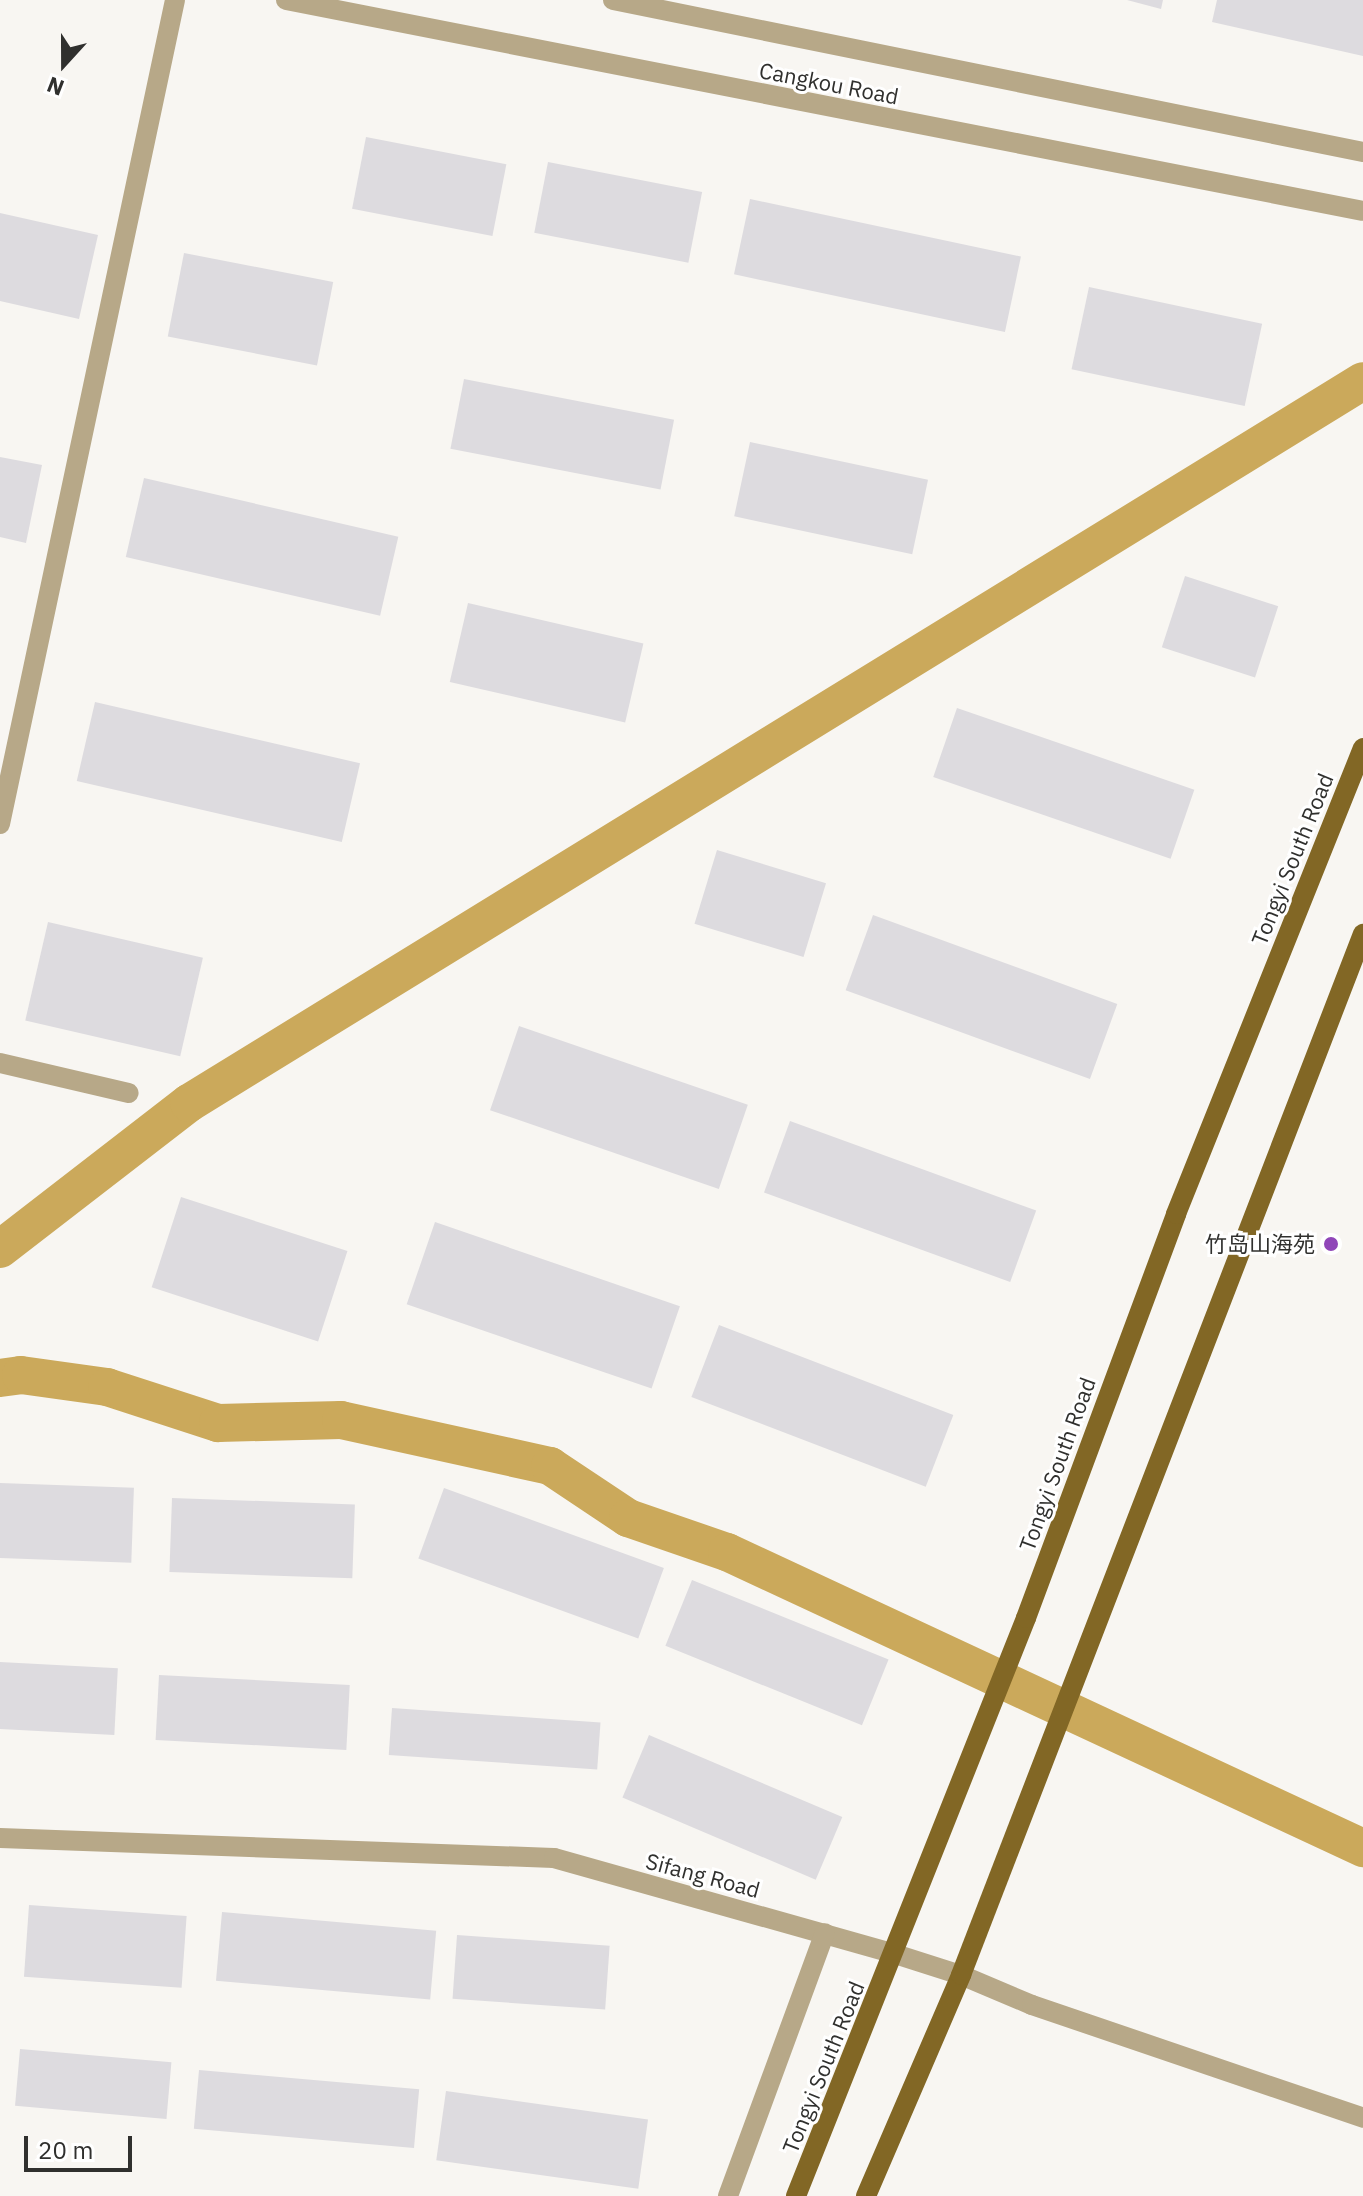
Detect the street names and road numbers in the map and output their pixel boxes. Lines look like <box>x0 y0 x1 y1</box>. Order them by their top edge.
street label: Cangkou Road <box>757 57 901 109</box>
street label: Tongyi South Road <box>1245 769 1339 949</box>
street label: Tongyi South Road <box>1013 1374 1101 1554</box>
street label: Sifang Road <box>643 1847 763 1903</box>
street label: Tongyi South Road <box>776 1977 870 2157</box>

